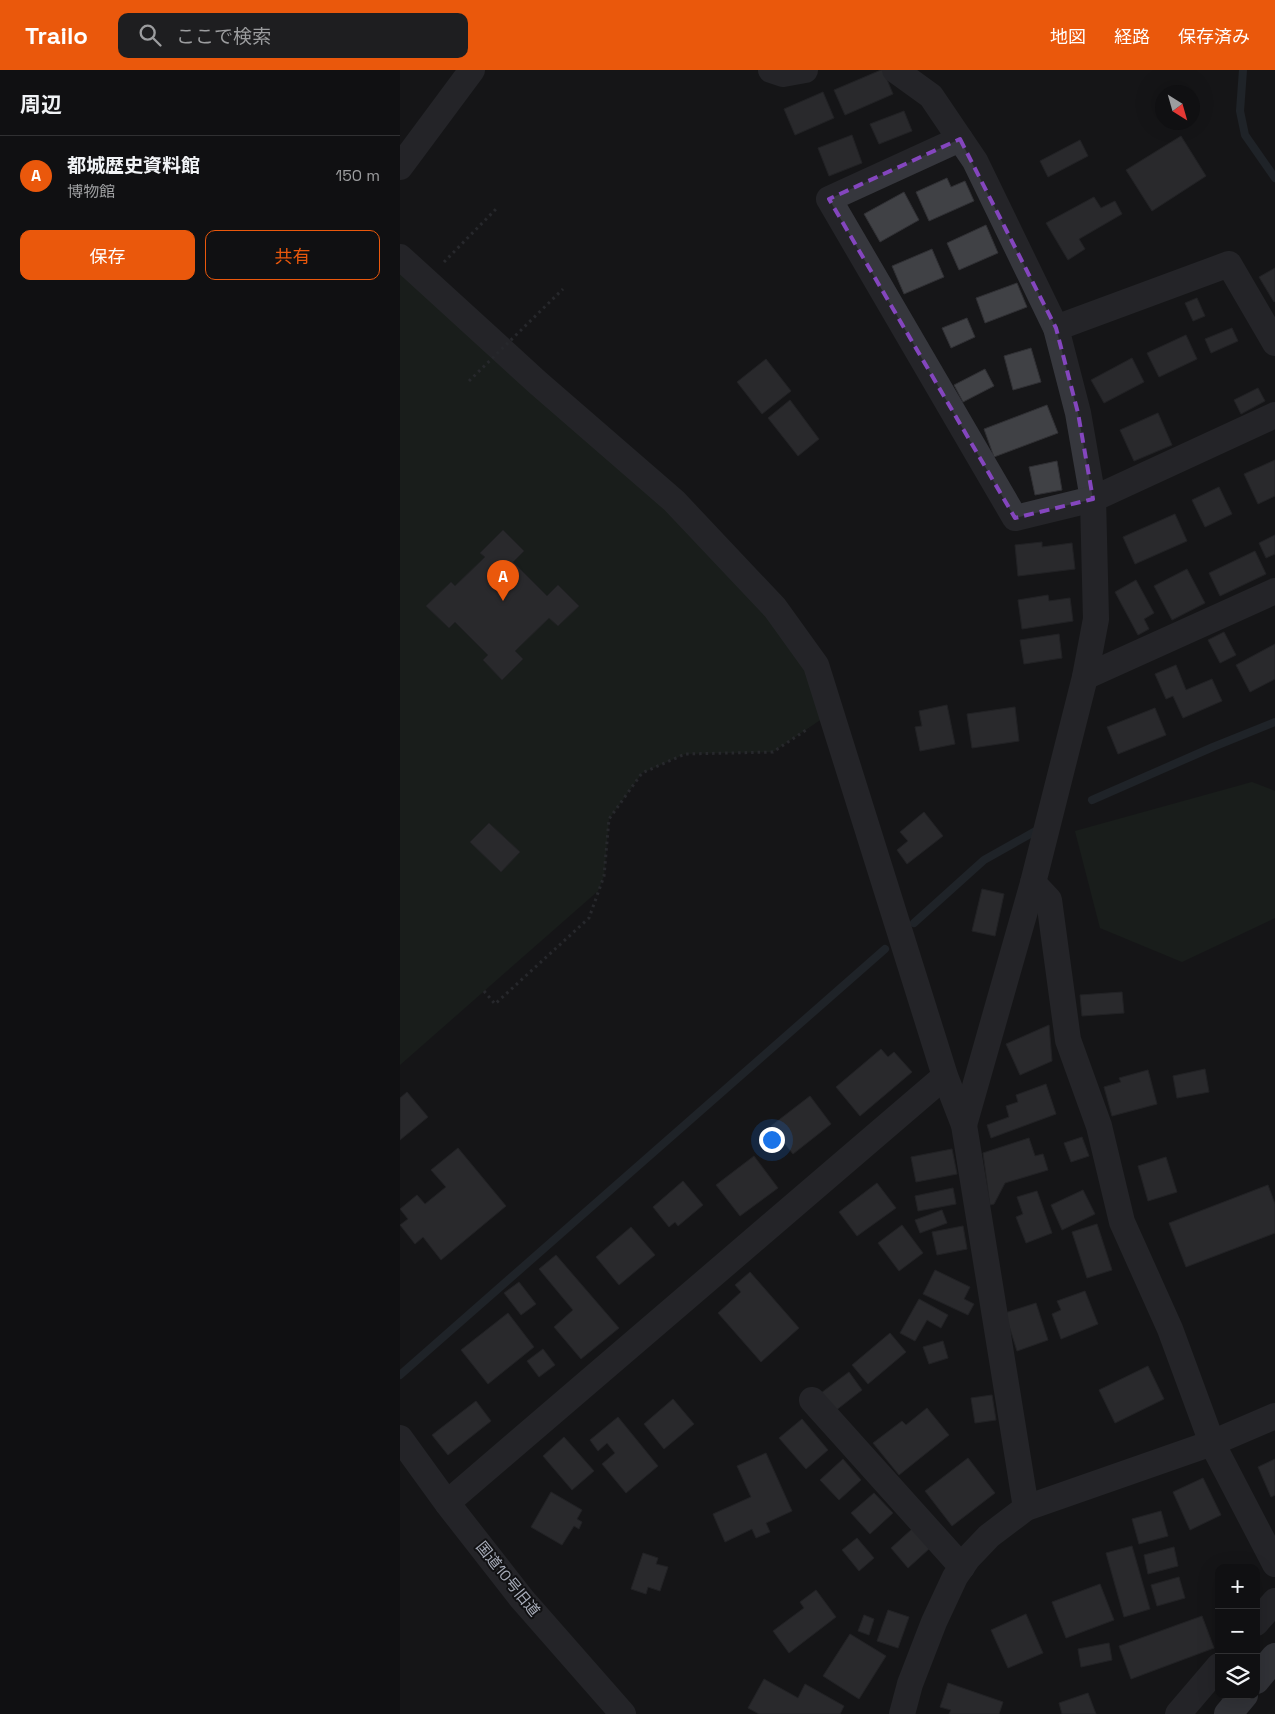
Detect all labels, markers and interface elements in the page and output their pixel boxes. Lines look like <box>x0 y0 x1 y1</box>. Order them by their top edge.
search box <box>118 13 468 58</box>
text: Trailo <box>25 20 88 51</box>
icon: search <box>136 21 164 49</box>
text: ここで検索 <box>176 24 271 49</box>
text: 地図 <box>1050 25 1086 48</box>
text: 経路 <box>1114 25 1150 48</box>
text: 保存済み <box>1178 25 1250 48</box>
north arrow <box>1155 85 1200 130</box>
text: 周辺 <box>20 91 62 118</box>
text: 都城歴史資料館 <box>67 153 200 178</box>
text: A <box>31 165 41 186</box>
text: 150 m <box>336 165 380 186</box>
text: 博物館 <box>67 181 115 202</box>
button: 保存 <box>20 230 195 280</box>
button: 共有 <box>205 230 380 280</box>
pin: A <box>487 560 519 601</box>
your location <box>759 1127 785 1153</box>
street label: 国道10号旧道 <box>472 1537 544 1620</box>
map controls <box>1215 1564 1260 1699</box>
button: + <box>1215 1564 1260 1609</box>
button: − <box>1215 1609 1260 1654</box>
button: layers <box>1215 1654 1260 1699</box>

